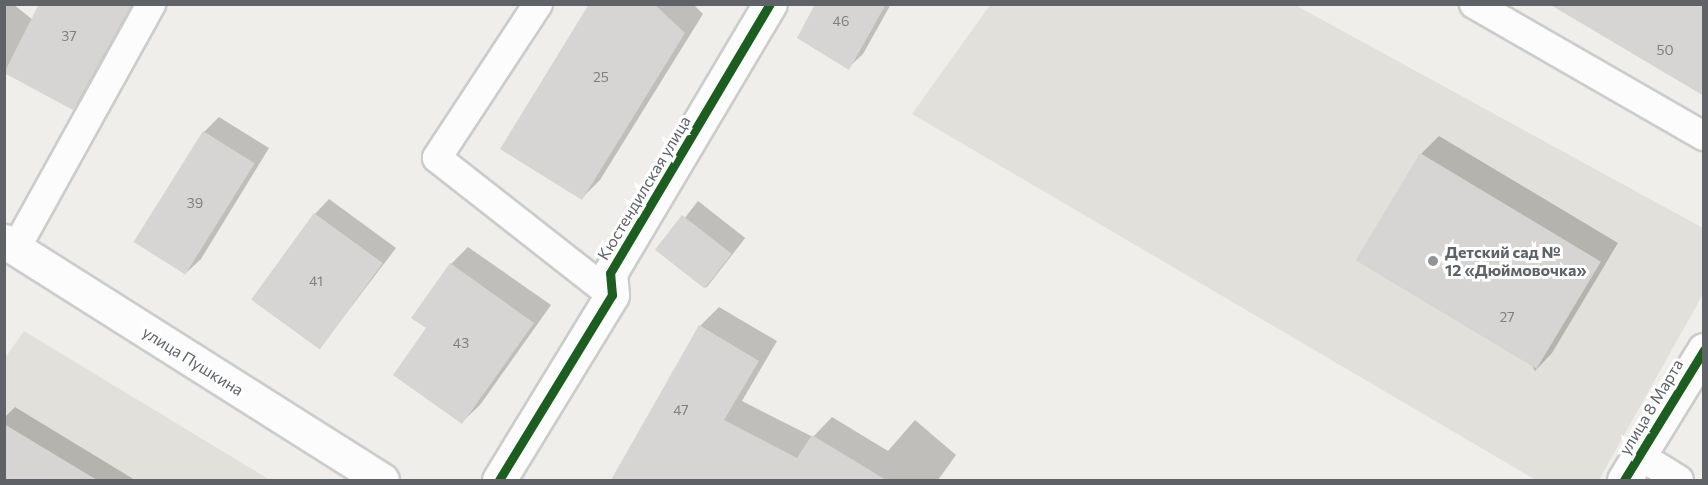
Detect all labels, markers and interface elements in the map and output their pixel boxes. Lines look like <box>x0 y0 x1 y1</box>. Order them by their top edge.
house number: 46 <box>833 13 849 29</box>
house number: 37 <box>61 28 77 44</box>
house number: 50 <box>1656 42 1674 58</box>
house number: 25 <box>593 69 609 85</box>
street label: Кюстендилская улица <box>593 113 695 263</box>
house number: 39 <box>187 195 203 211</box>
place label: Детский сад № 12 «Дюймовочка» <box>1445 242 1587 280</box>
marker: Детский сад № 12 «Дюймовочка» <box>1426 254 1440 268</box>
house number: 41 <box>309 273 323 289</box>
house number: 27 <box>1499 309 1515 325</box>
street label: улица Пушкина <box>139 322 247 400</box>
house number: 43 <box>453 335 469 351</box>
street label: улица 8 Марта <box>1615 356 1687 458</box>
house number: 47 <box>673 402 689 418</box>

